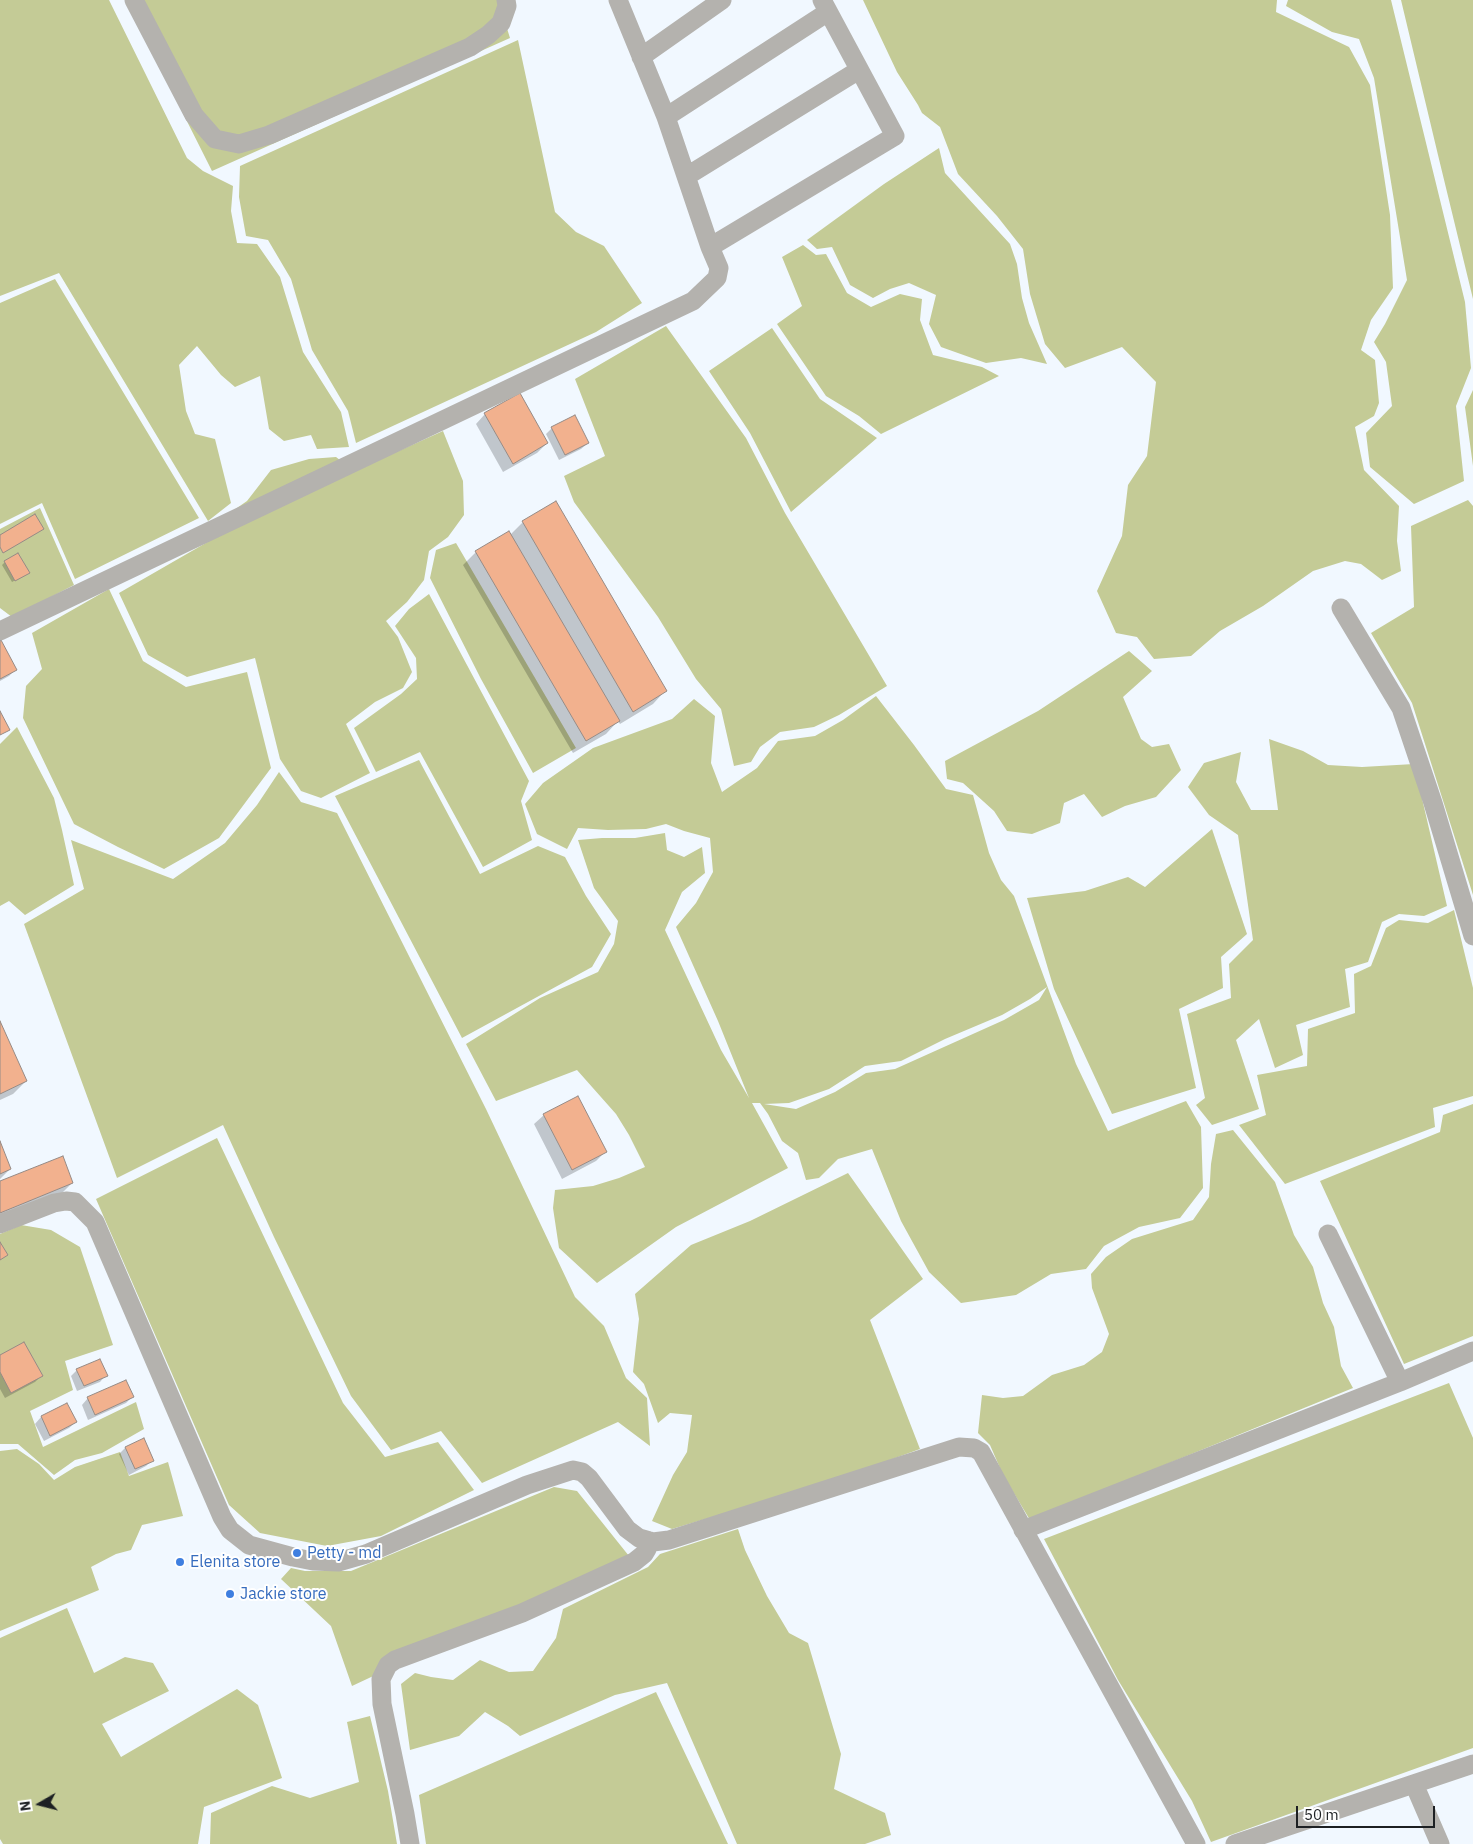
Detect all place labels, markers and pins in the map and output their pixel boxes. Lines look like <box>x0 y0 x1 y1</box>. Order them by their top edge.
place label: Petty - md <box>307 1543 381 1563</box>
marker: Petty - md <box>291 1547 303 1559</box>
place label: Elenita store <box>190 1552 280 1572</box>
marker: Elenita store <box>174 1556 186 1568</box>
place label: Jackie store <box>240 1584 327 1604</box>
marker: Jackie store <box>224 1588 236 1600</box>

